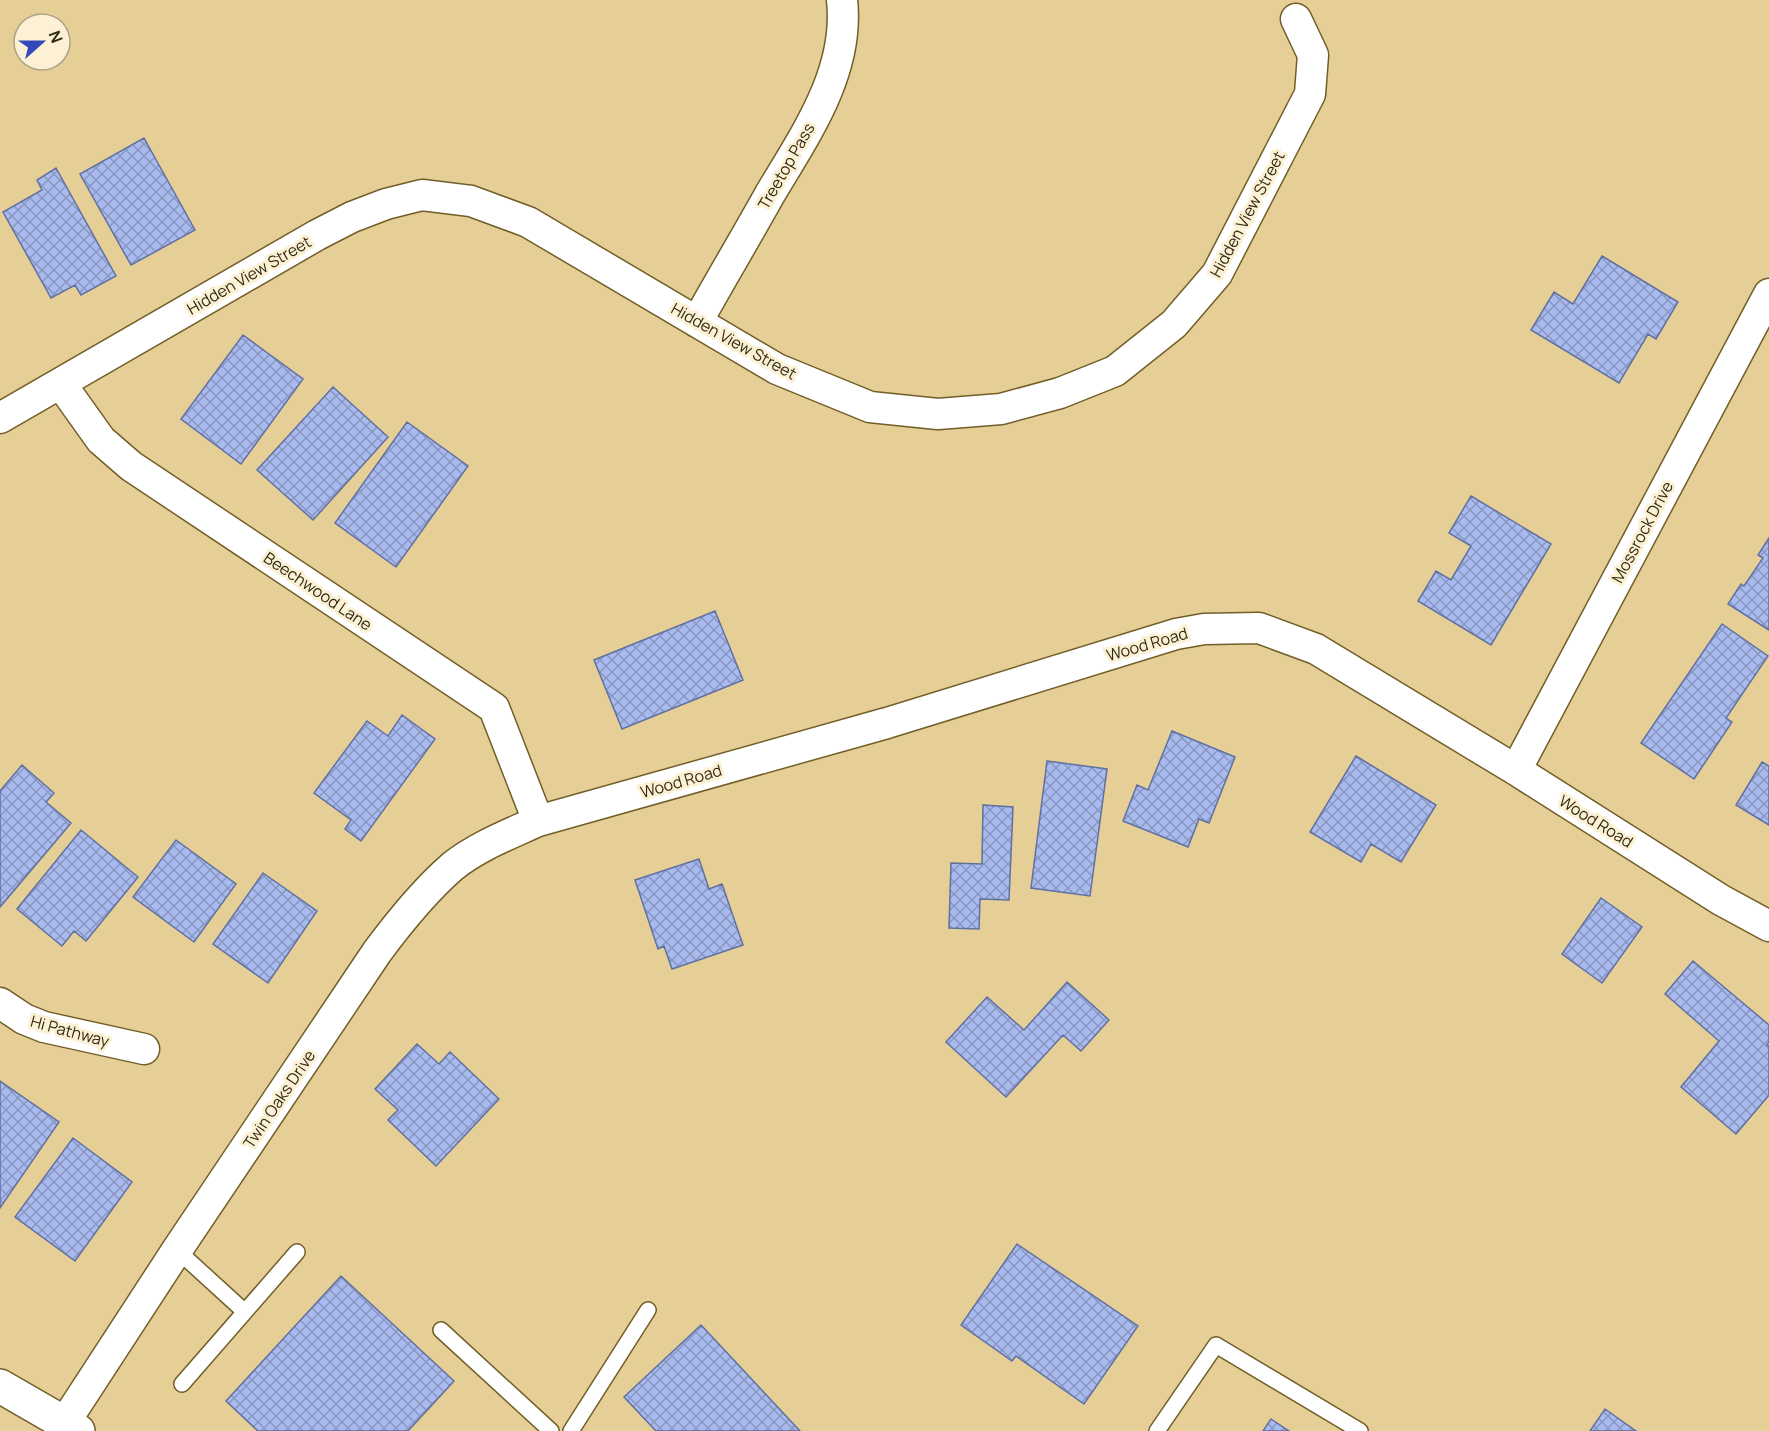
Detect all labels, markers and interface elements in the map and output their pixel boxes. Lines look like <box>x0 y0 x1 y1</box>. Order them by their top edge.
north arrow <box>12 12 72 72</box>
text: N <box>44 27 68 46</box>
street label: Treetop Pass <box>752 119 820 213</box>
street label: Hidden View Street <box>1204 147 1290 281</box>
street label: Hidden View Street <box>183 230 315 320</box>
street label: Hidden View Street <box>667 297 801 385</box>
street label: Mossrock Drive <box>1606 477 1678 587</box>
street label: Beechwood Lane <box>259 547 377 635</box>
street label: Wood Road <box>1104 622 1190 666</box>
street label: Wood Road <box>638 759 724 803</box>
street label: Wood Road <box>1555 790 1637 852</box>
street label: Hi Pathway <box>28 1010 112 1052</box>
street label: Twin Oaks Drive <box>238 1045 320 1153</box>

